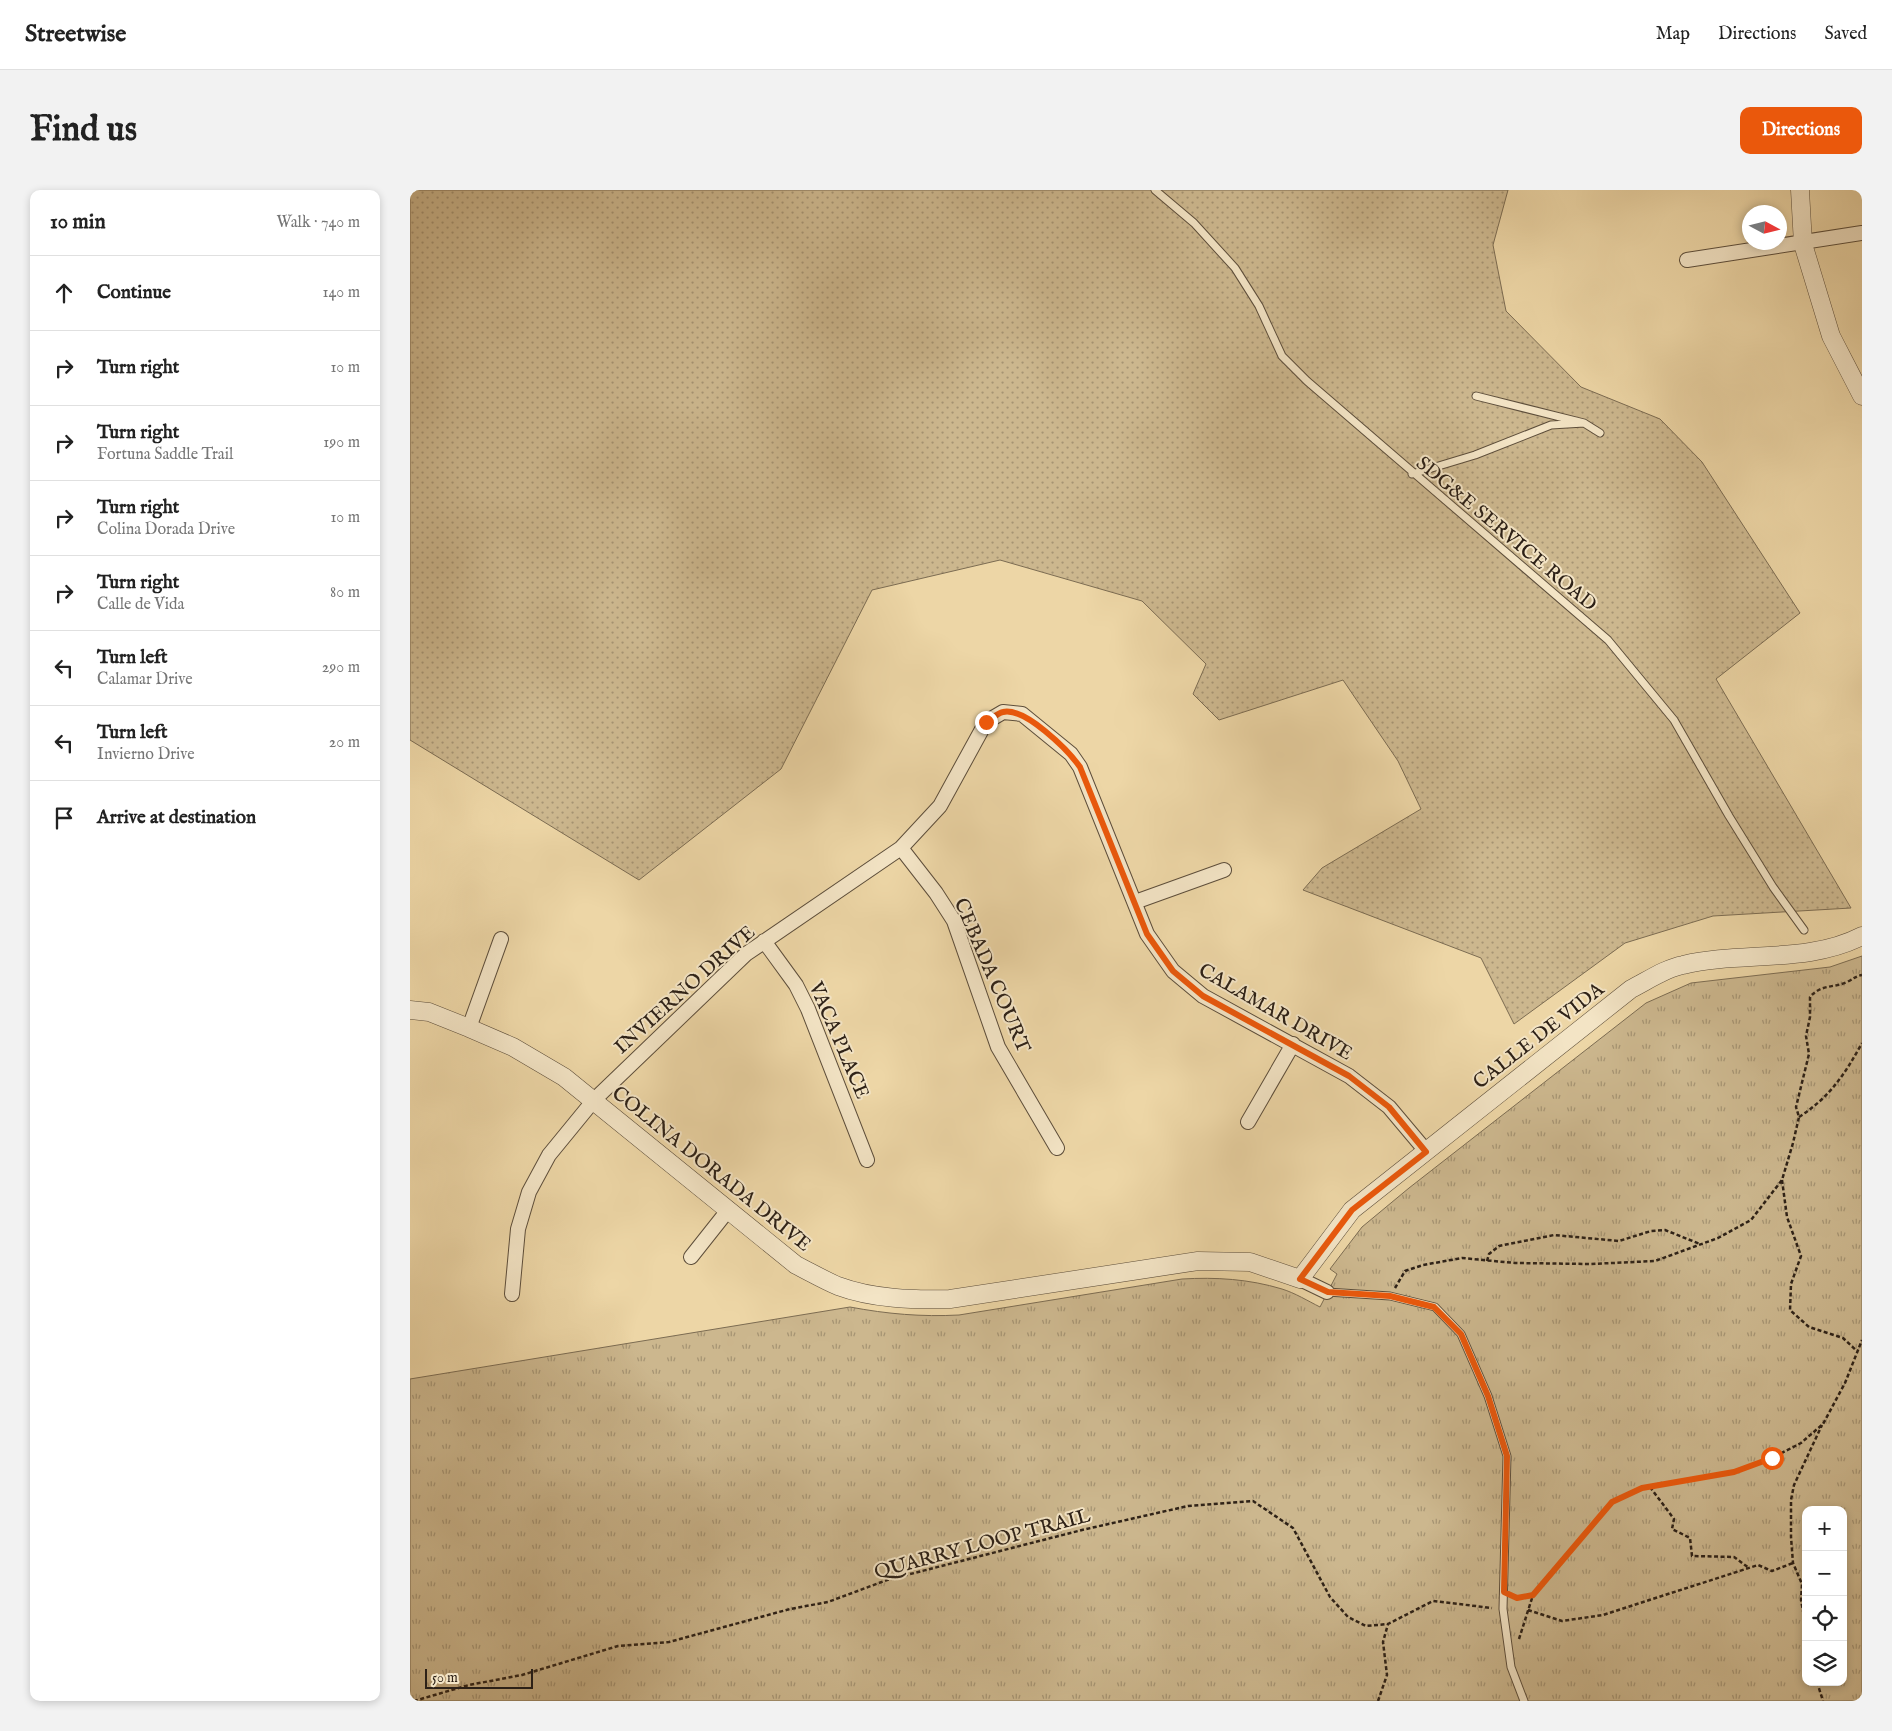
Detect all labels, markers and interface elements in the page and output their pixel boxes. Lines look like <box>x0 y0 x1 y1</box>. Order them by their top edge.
text: Streetwise <box>25 19 126 50</box>
text: Map <box>1656 23 1690 46</box>
text: Directions <box>1718 23 1796 46</box>
text: Saved <box>1824 23 1867 46</box>
button: Directions <box>1740 107 1862 154</box>
text: Find us <box>30 108 137 153</box>
north arrow <box>1742 205 1787 250</box>
text: 10 min <box>50 209 106 236</box>
text: Walk · 740 m <box>276 213 360 233</box>
icon: ahead <box>50 279 78 307</box>
text: Continue <box>97 281 171 305</box>
text: 140 m <box>322 283 360 303</box>
icon: right <box>50 354 78 382</box>
text: Turn right <box>97 356 179 380</box>
text: 10 m <box>330 358 360 378</box>
text: Turn right <box>97 421 179 445</box>
icon: right <box>50 429 78 457</box>
text: 190 m <box>323 433 360 453</box>
text: Fortuna Saddle Trail <box>97 445 233 465</box>
street label: SDG&E SERVICE ROAD <box>1410 451 1602 617</box>
text: Turn right <box>97 496 179 520</box>
icon: right <box>50 504 78 532</box>
text: 10 m <box>330 508 360 528</box>
text: Colina Dorada Drive <box>97 520 235 540</box>
text: Turn right <box>97 571 179 595</box>
icon: right <box>50 579 78 607</box>
text: 80 m <box>330 583 360 603</box>
text: Calle de Vida <box>97 595 184 615</box>
text: Turn left <box>97 646 168 670</box>
icon: left <box>50 654 78 682</box>
text: 290 m <box>322 658 360 678</box>
text: Calamar Drive <box>97 670 193 690</box>
route end <box>975 711 998 734</box>
text: Turn left <box>97 721 168 745</box>
icon: left <box>50 729 78 757</box>
text: 20 m <box>329 733 360 753</box>
text: Invierno Drive <box>97 745 195 765</box>
icon: arrive <box>50 804 78 832</box>
text: Arrive at destination <box>97 806 256 830</box>
street label: CEBADA COURT <box>948 895 1036 1057</box>
street label: INVIERNO DRIVE <box>609 920 761 1060</box>
street label: CALAMAR DRIVE <box>1194 958 1357 1067</box>
street label: VACA PLACE <box>802 977 875 1103</box>
street label: CALLE DE VIDA <box>1468 977 1610 1095</box>
street label: COLINA DORADA DRIVE <box>606 1081 816 1257</box>
route start <box>1761 1447 1784 1470</box>
street label: QUARRY LOOP TRAIL <box>872 1503 1094 1585</box>
map controls <box>1802 1506 1847 1686</box>
button: + <box>1802 1506 1847 1551</box>
button: − <box>1802 1551 1847 1596</box>
button: locate <box>1802 1596 1847 1641</box>
button: layers <box>1802 1641 1847 1686</box>
scale bar <box>425 1666 532 1689</box>
text: 50 m <box>432 1669 458 1687</box>

